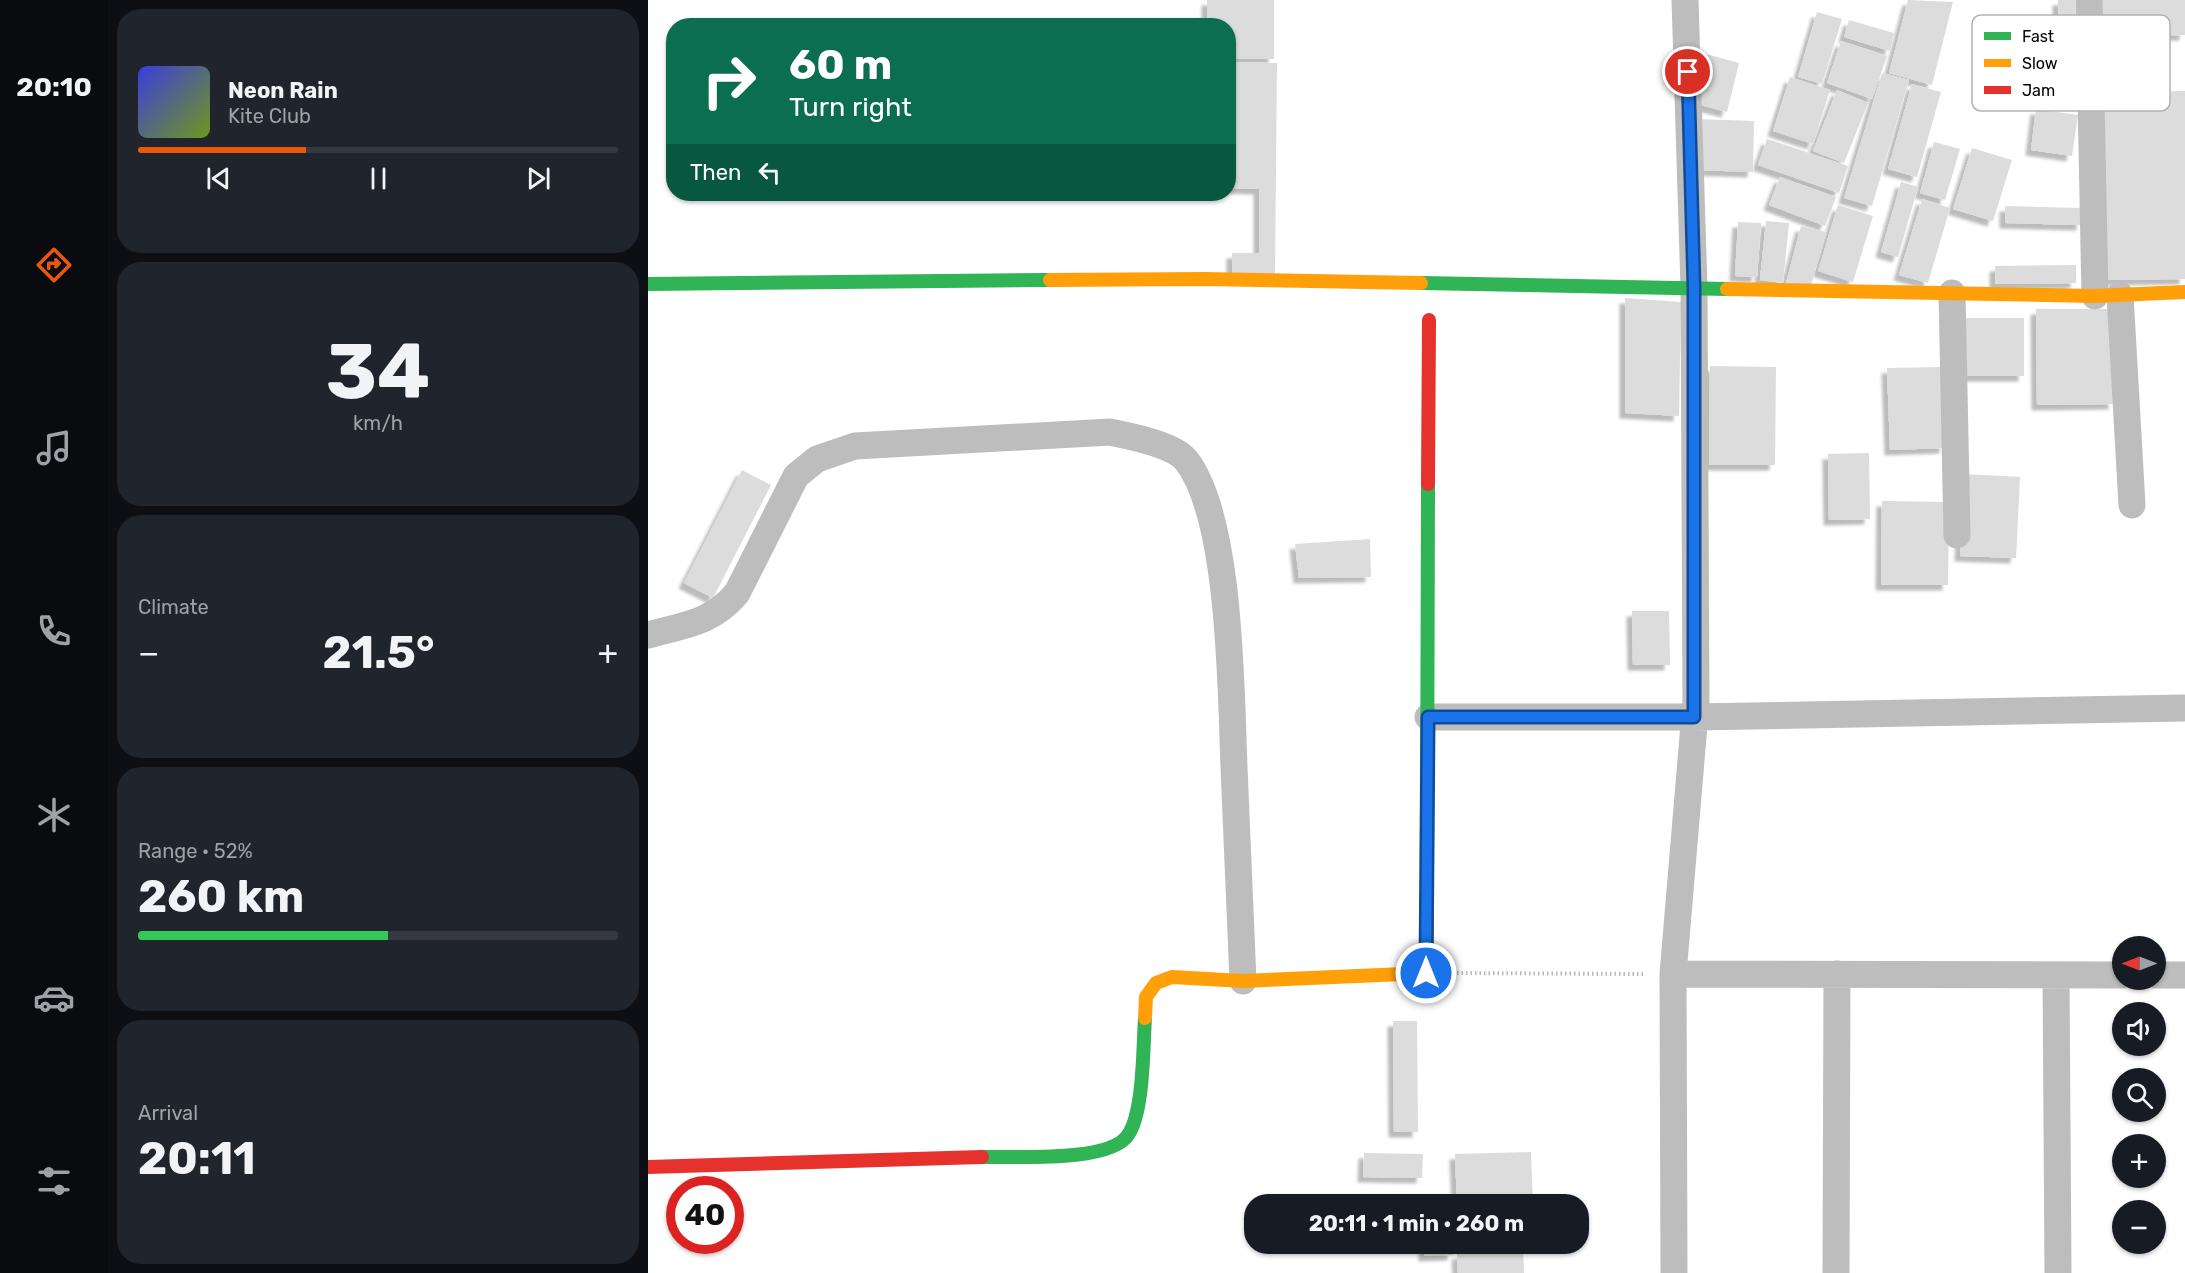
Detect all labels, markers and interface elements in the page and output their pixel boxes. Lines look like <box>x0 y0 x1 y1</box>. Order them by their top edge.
legend <box>1972 15 2170 111</box>
text: Fast <box>2022 27 2054 46</box>
text: 60 m <box>789 40 892 90</box>
icon: right <box>690 42 768 120</box>
pin <box>1662 46 1713 97</box>
text: Slow <box>2022 54 2058 73</box>
icon: arrive <box>1671 55 1704 88</box>
text: 20:10 <box>16 71 92 103</box>
text: Neon Rain <box>228 77 338 104</box>
text: Jam <box>2022 81 2055 100</box>
text: Turn right <box>789 91 912 123</box>
text: Kite Club <box>228 104 311 128</box>
icon: left <box>753 156 786 189</box>
text: Then <box>690 159 741 186</box>
icon: previous <box>202 162 235 195</box>
icon: pause <box>362 162 395 195</box>
icon: next <box>522 162 555 195</box>
icon: directions <box>33 244 75 286</box>
text: 34 <box>326 325 430 418</box>
text: km/h <box>353 411 403 435</box>
icon: music <box>33 427 75 469</box>
text: Climate <box>138 595 209 619</box>
icon: phone <box>33 610 75 652</box>
text: 21.5° <box>322 626 434 679</box>
text: − <box>138 633 159 672</box>
text: + <box>597 633 618 672</box>
icon: climate <box>33 794 75 836</box>
text: Range · 52% <box>138 839 253 863</box>
text: 260 km <box>138 870 304 923</box>
north arrow <box>2112 936 2166 990</box>
map controls <box>2112 936 2166 1254</box>
position arrow <box>1394 941 1458 1005</box>
icon: car <box>33 977 75 1019</box>
button: sound <box>2112 1002 2166 1056</box>
button: search <box>2112 1068 2166 1122</box>
text: Arrival <box>138 1101 198 1125</box>
text: 20:11 <box>138 1132 256 1185</box>
button: + <box>2112 1134 2166 1188</box>
icon: filters <box>33 1160 75 1202</box>
speed limit sign: 40 <box>666 1176 744 1254</box>
button: − <box>2112 1200 2166 1254</box>
text: 20:11 · 1 min · 260 m <box>1309 1210 1524 1237</box>

